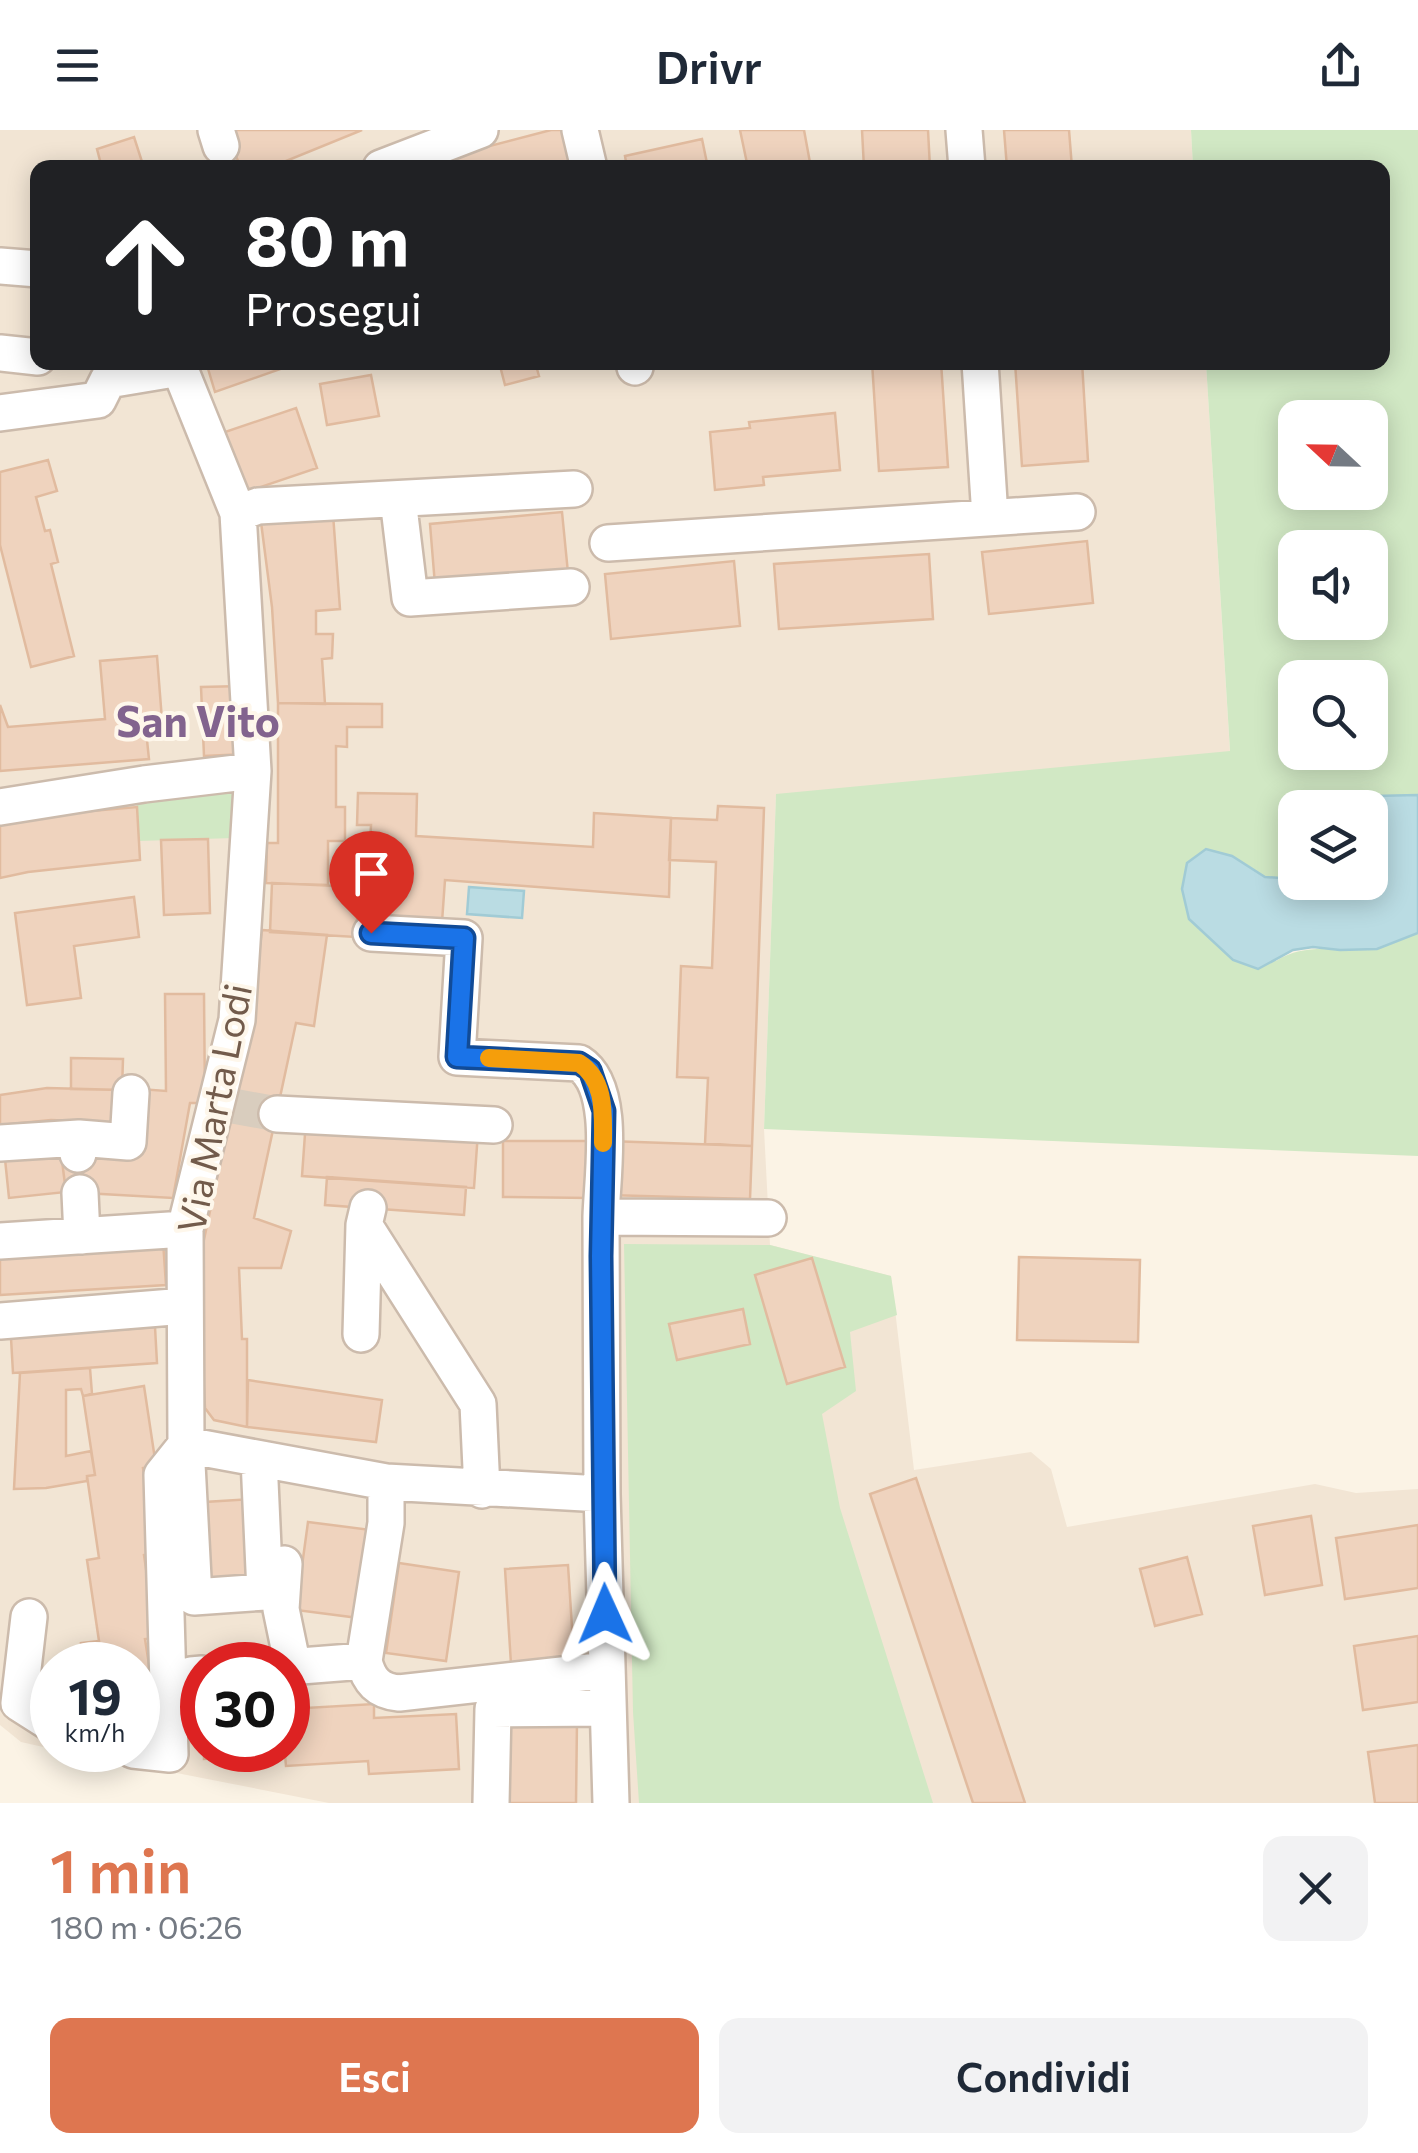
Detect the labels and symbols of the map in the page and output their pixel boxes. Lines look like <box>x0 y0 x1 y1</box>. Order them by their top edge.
north arrow <box>1278 400 1388 510</box>
district label: San Vito <box>116 694 280 746</box>
pin <box>329 831 414 934</box>
street label: Via Marta Lodi <box>166 979 260 1237</box>
position arrow <box>553 1562 657 1666</box>
speed limit sign: 30 <box>180 1642 310 1772</box>

